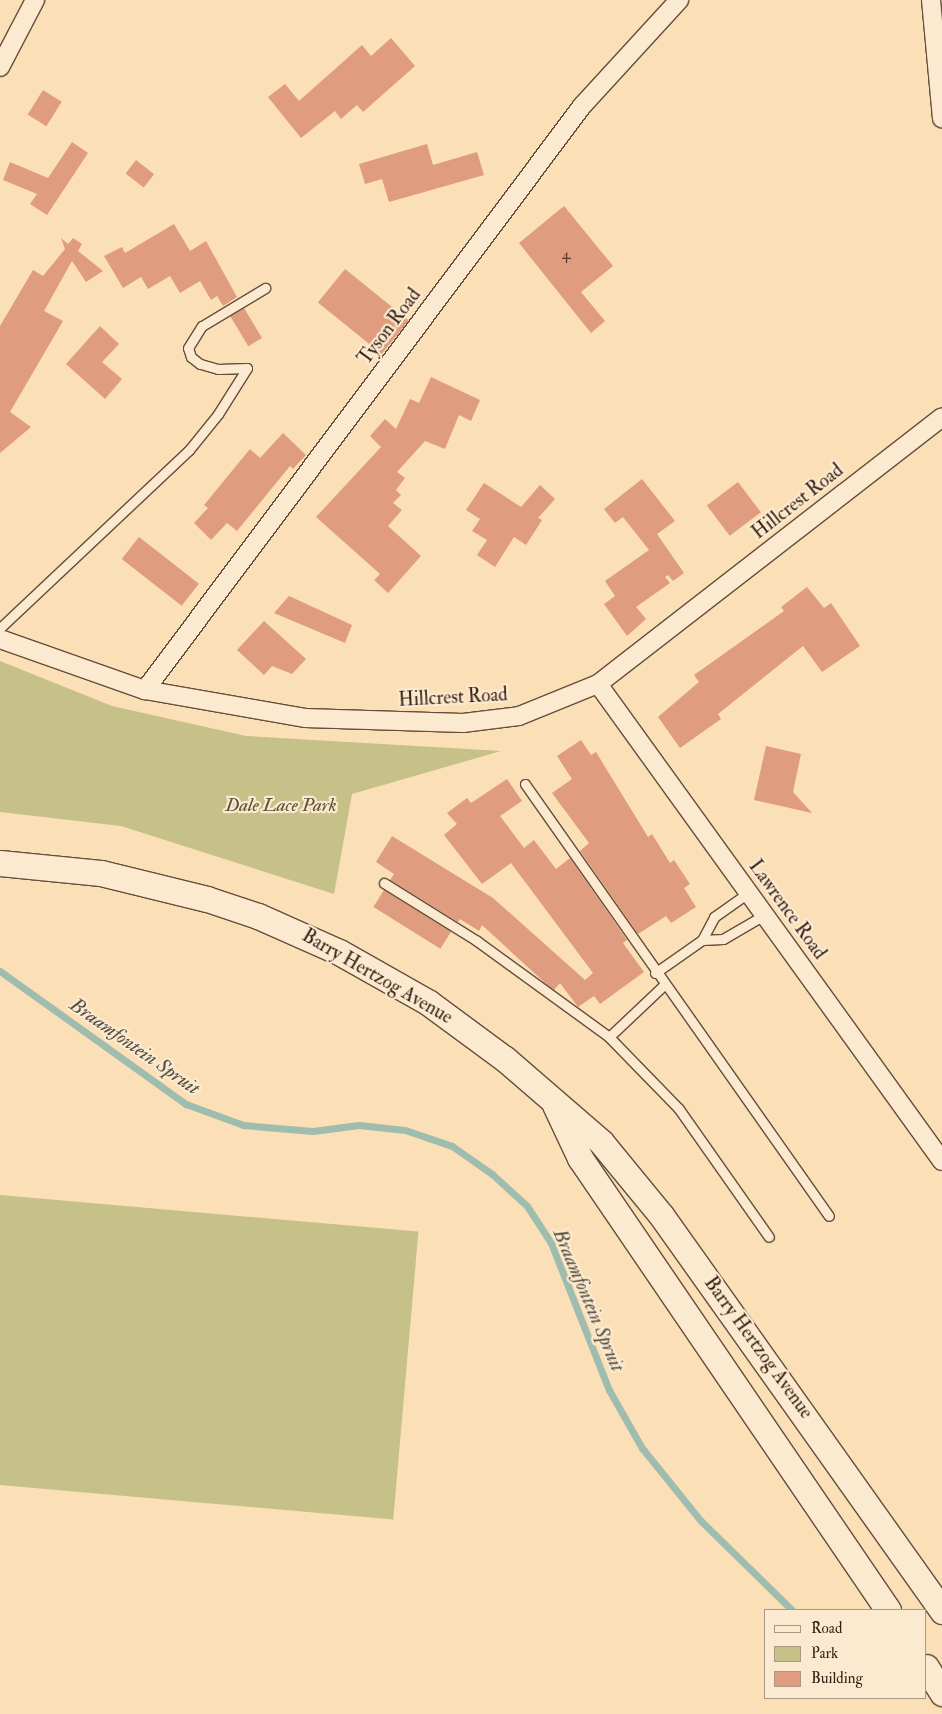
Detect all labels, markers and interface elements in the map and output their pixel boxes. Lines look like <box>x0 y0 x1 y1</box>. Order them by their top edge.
house number: 4 <box>562 244 570 264</box>
street label: Tyson Road <box>354 284 426 370</box>
street label: Hillcrest Road <box>748 459 848 545</box>
street label: Hillcrest Road <box>398 684 508 712</box>
park label: Dale Lace Park <box>225 795 337 817</box>
street label: Lawrence Road <box>743 856 831 964</box>
street label: Barry Hertzog Avenue <box>298 925 456 1029</box>
water label: Braamfontein Spruit <box>65 992 205 1100</box>
water label: Braamfontein Spruit <box>548 1225 630 1375</box>
street label: Barry Hertzog Avenue <box>699 1273 817 1423</box>
legend <box>764 1609 927 1699</box>
text: Road <box>811 1619 842 1638</box>
text: Park <box>811 1644 838 1663</box>
text: Building <box>811 1669 863 1688</box>

